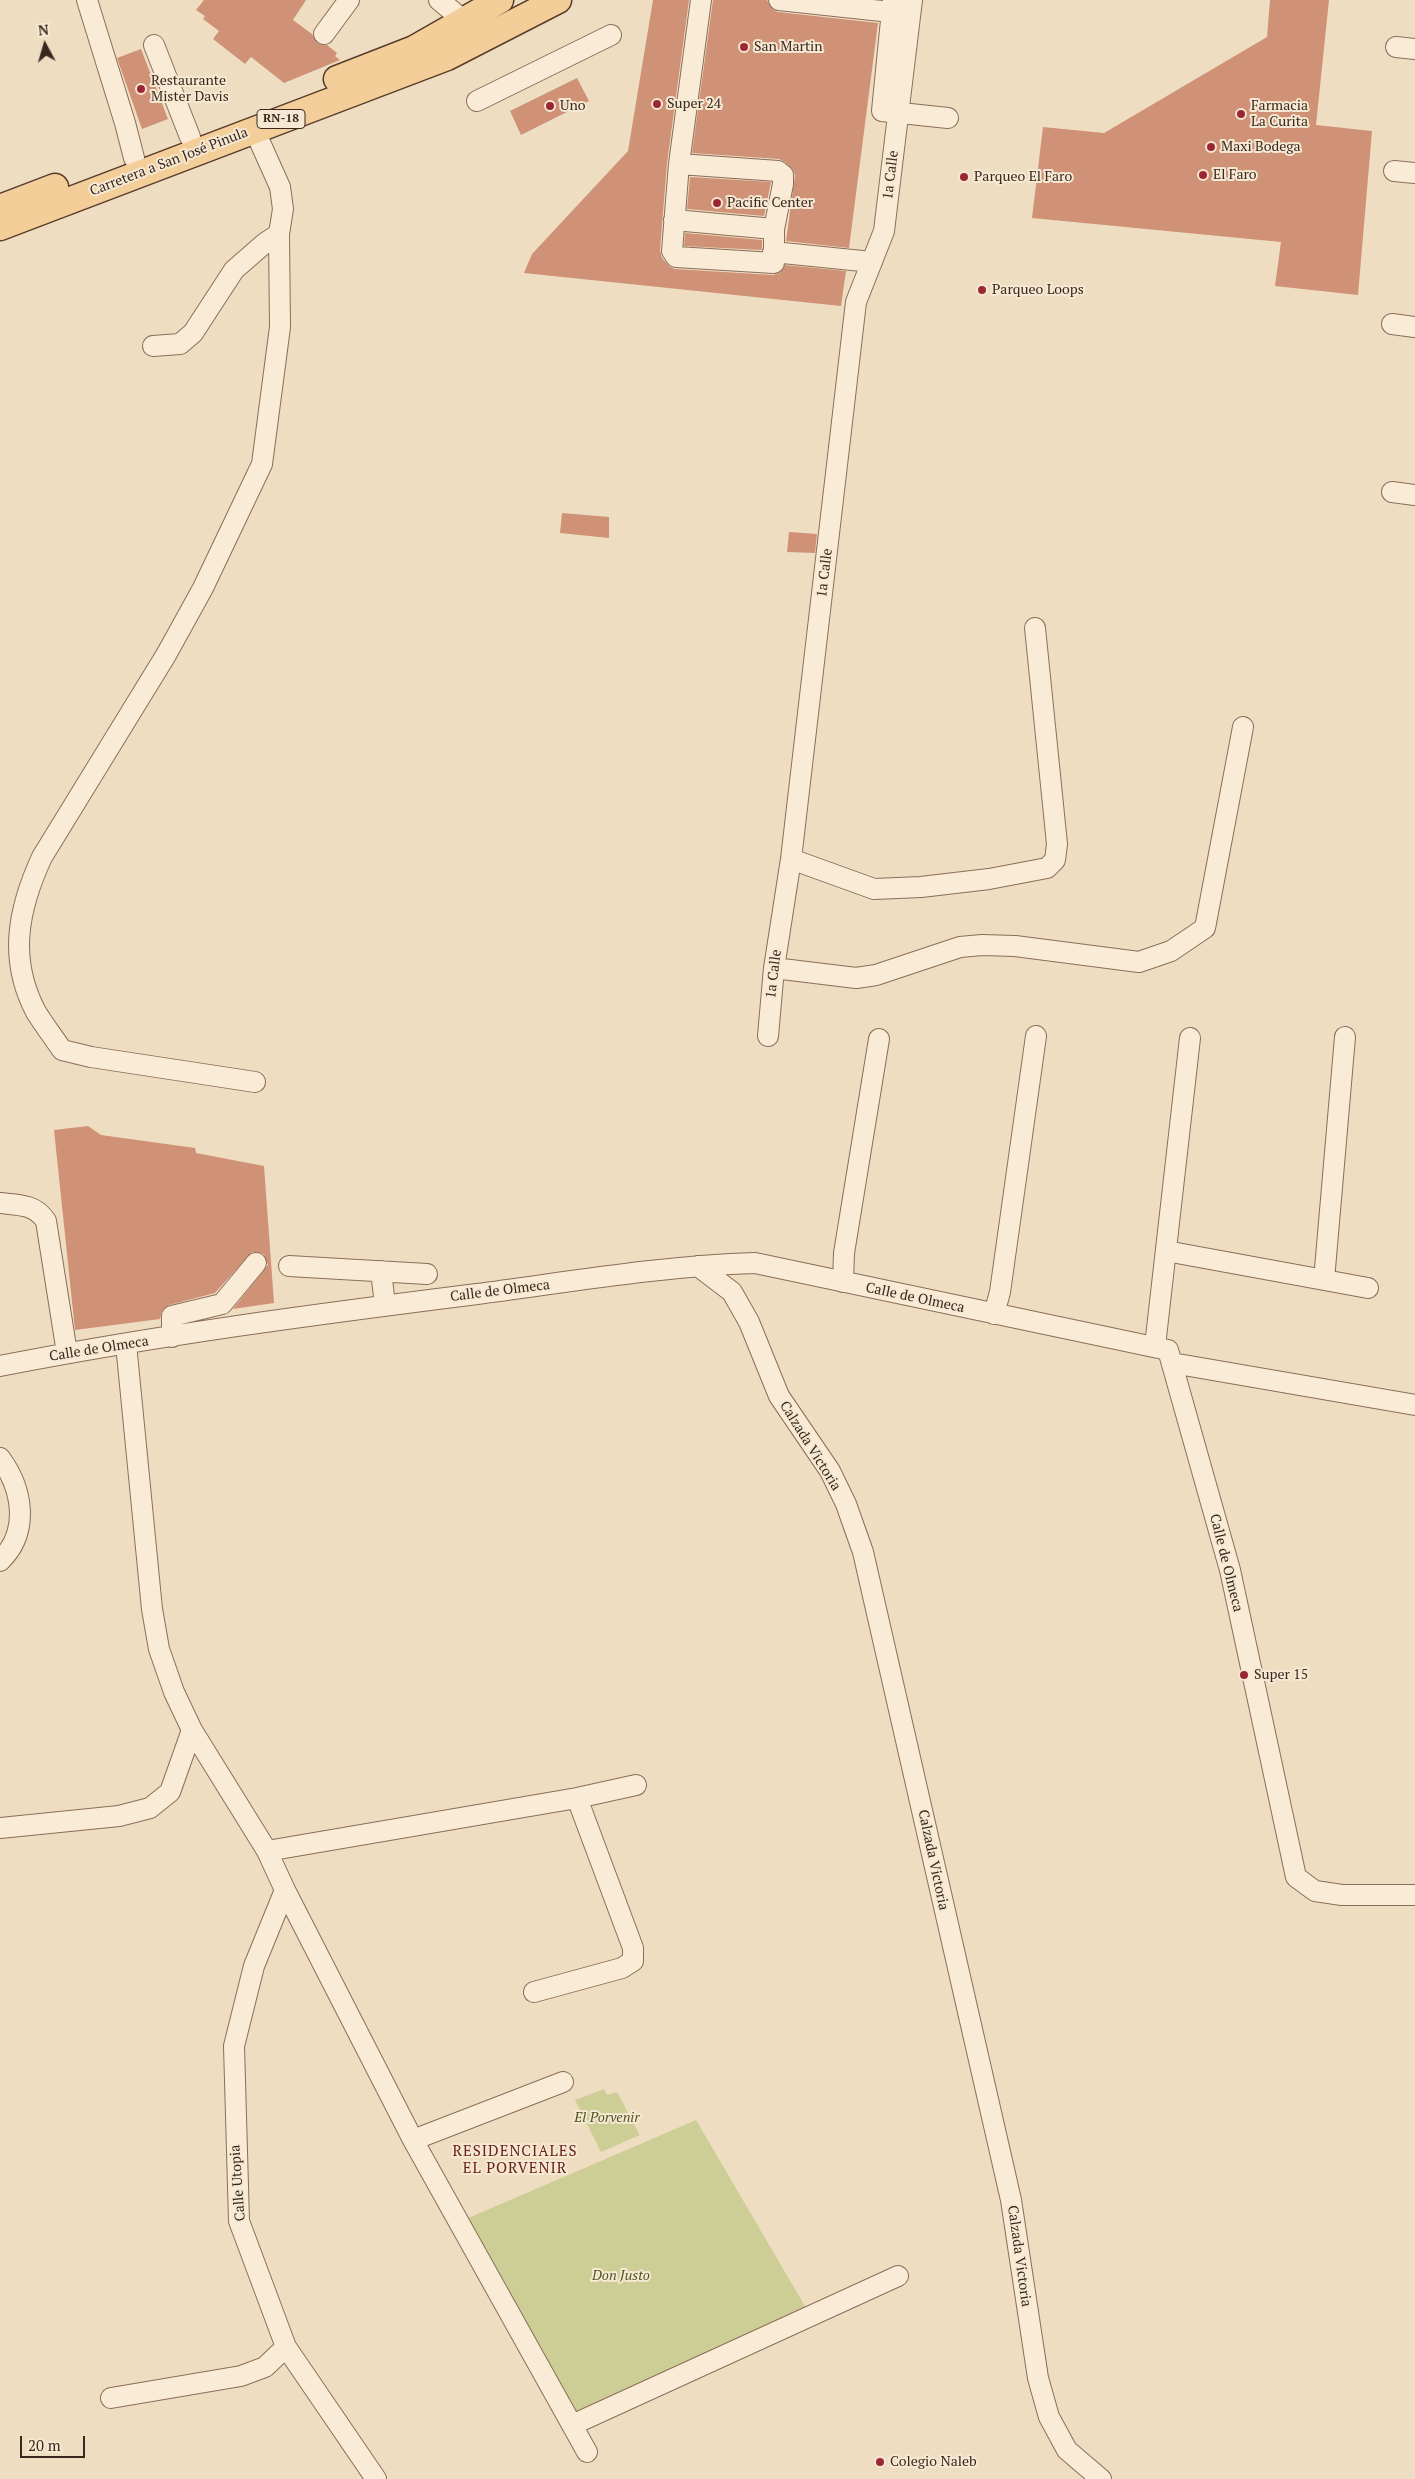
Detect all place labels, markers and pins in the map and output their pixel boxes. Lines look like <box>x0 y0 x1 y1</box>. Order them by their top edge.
place label: San Martin <box>754 39 823 55</box>
marker: San Martin <box>738 41 750 53</box>
place label: Restaurante Mister Davis <box>151 73 229 105</box>
marker: Restaurante Mister Davis <box>135 83 147 95</box>
place label: Super 24 <box>667 96 721 112</box>
place label: Uno <box>560 98 585 114</box>
marker: Super 24 <box>651 98 663 110</box>
place label: Farmacia La Curita <box>1251 98 1308 130</box>
marker: Uno <box>544 100 556 112</box>
marker: Farmacia La Curita <box>1235 108 1247 120</box>
place label: Maxi Bodega <box>1221 139 1301 155</box>
marker: Maxi Bodega <box>1205 141 1217 153</box>
place label: El Faro <box>1213 167 1257 183</box>
place label: Parqueo El Faro <box>974 169 1072 185</box>
marker: El Faro <box>1197 169 1209 181</box>
marker: Parqueo El Faro <box>958 171 970 183</box>
place label: Pacific Center <box>727 195 813 211</box>
marker: Pacific Center <box>711 197 723 209</box>
place label: Parqueo Loops <box>992 282 1084 298</box>
marker: Parqueo Loops <box>976 284 988 296</box>
place label: Super 15 <box>1254 1667 1308 1683</box>
marker: Super 15 <box>1238 1669 1250 1681</box>
place label: Colegio Naleb <box>890 2454 977 2470</box>
marker: Colegio Naleb <box>874 2456 886 2468</box>

